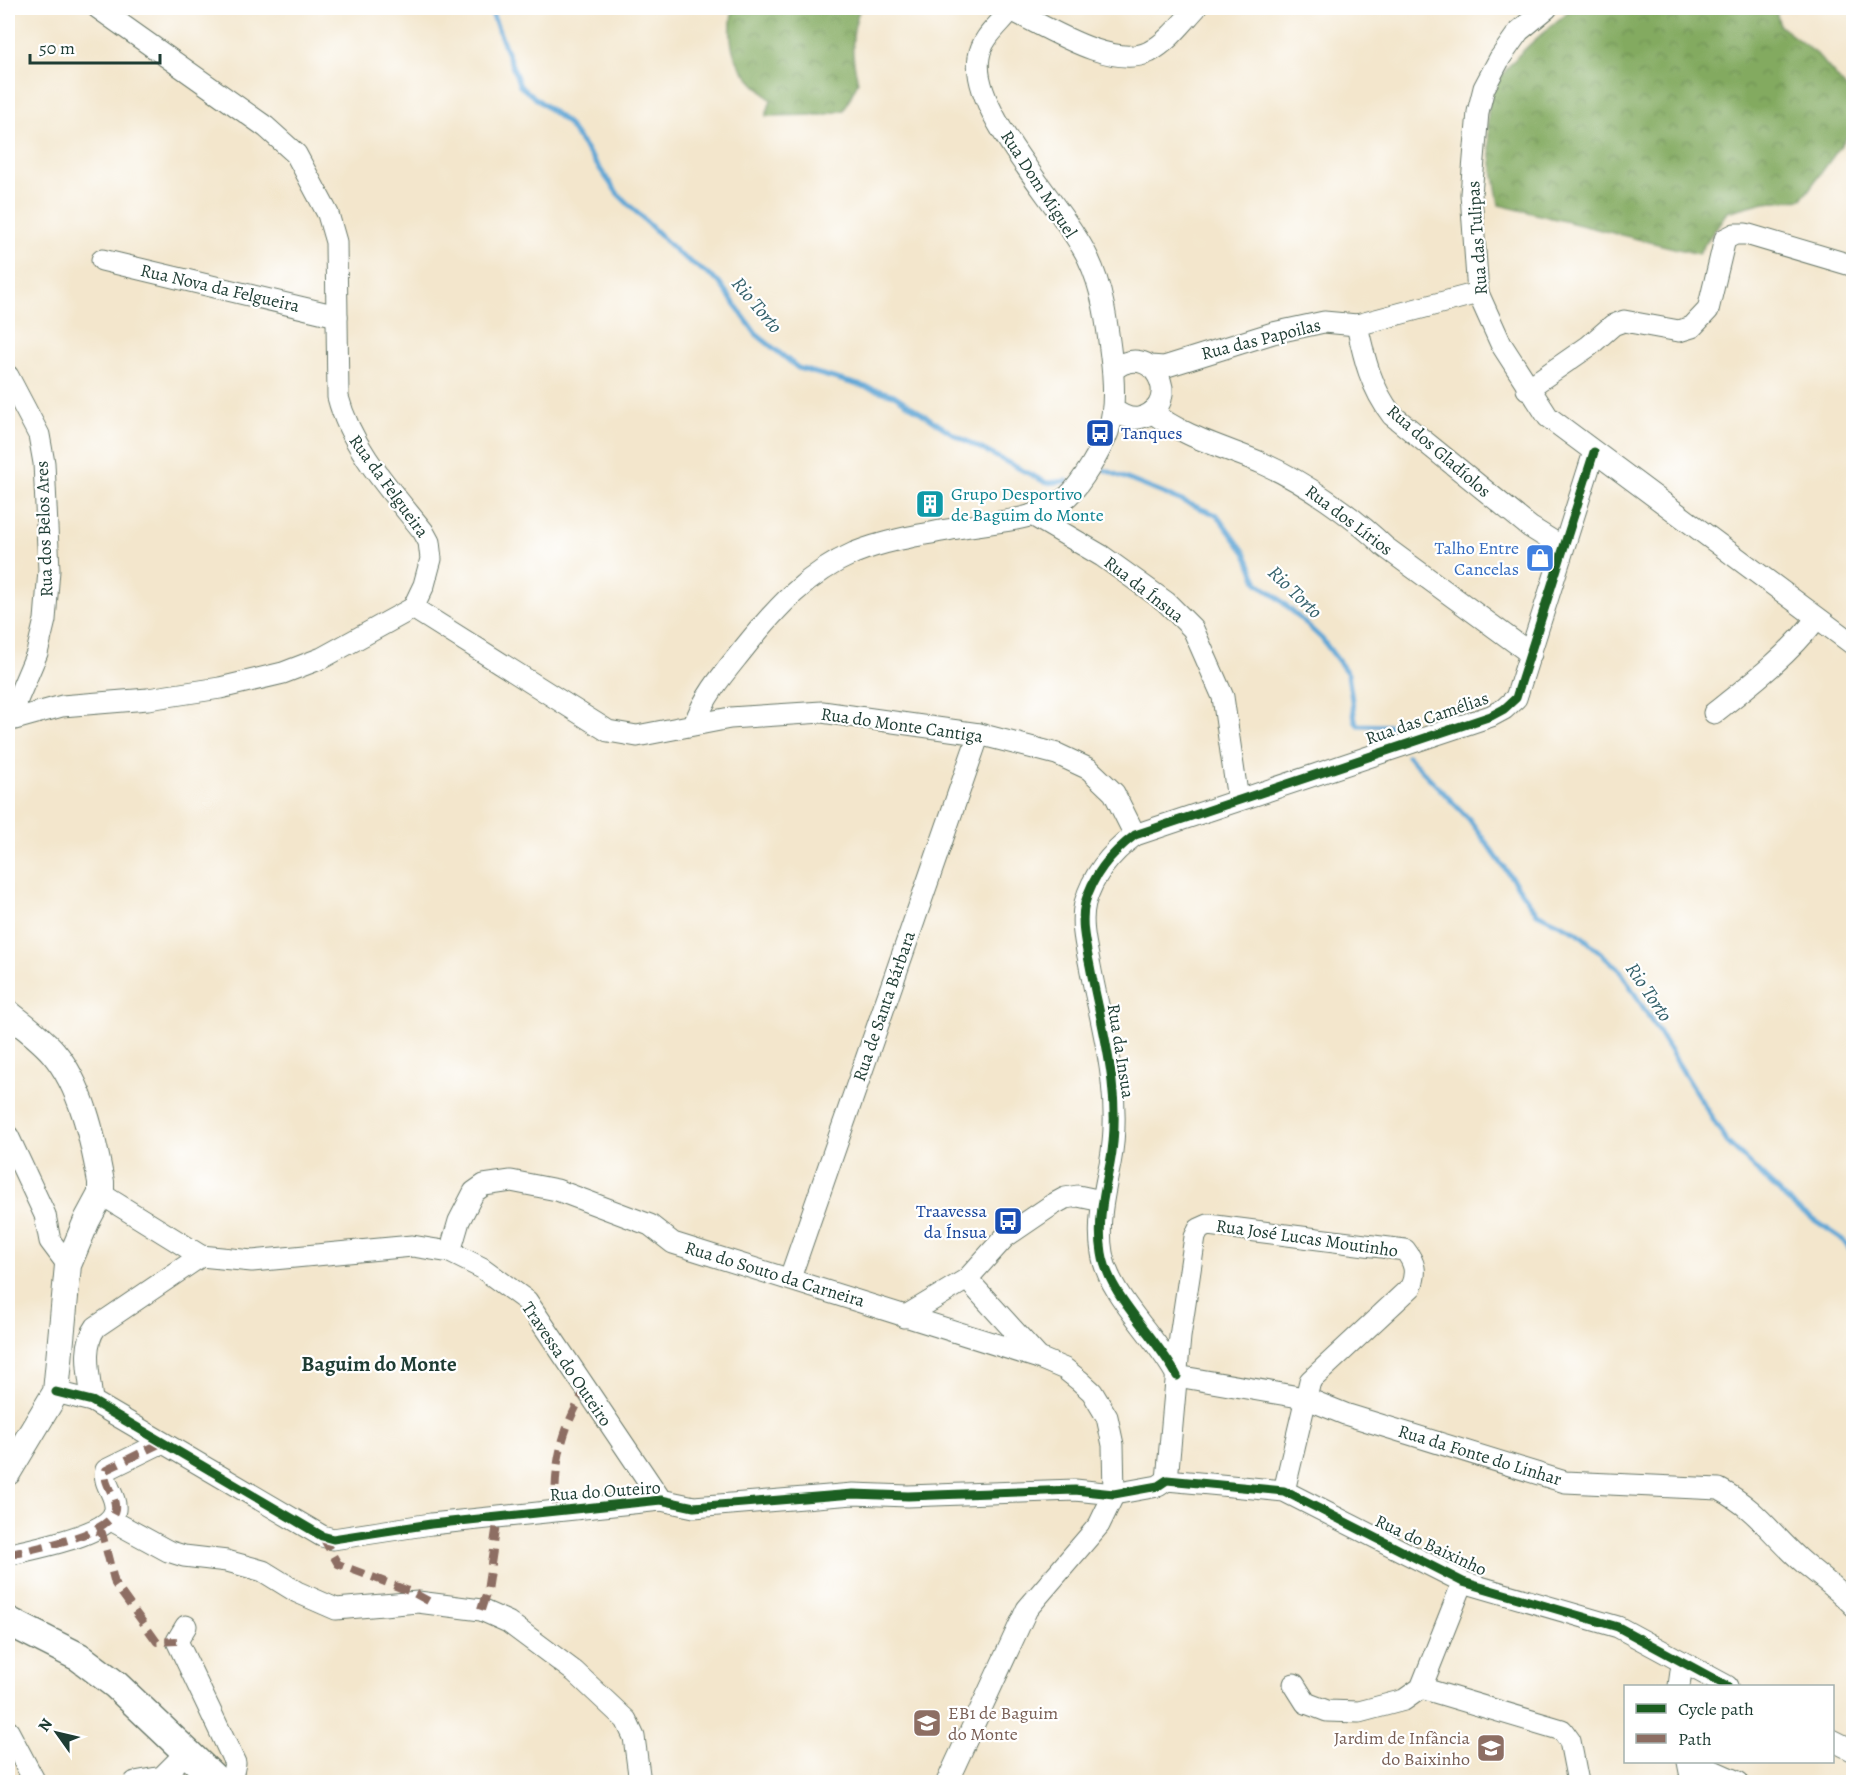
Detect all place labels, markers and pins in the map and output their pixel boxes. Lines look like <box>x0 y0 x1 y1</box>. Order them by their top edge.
bus stop icon: Tanques <box>1084 417 1116 449</box>
place label: Tanques <box>1121 421 1183 445</box>
place label: Grupo Desportivo de Baguim do Monte <box>951 482 1104 527</box>
building icon: Grupo Desportivo de Baguim do Monte <box>914 488 946 520</box>
place label: Talho Entre Cancelas <box>1434 536 1519 581</box>
shop icon: Talho Entre Cancelas <box>1524 542 1556 574</box>
place label: Traavessa da Ínsua <box>916 1199 988 1244</box>
bus stop icon: Traavessa da Ínsua <box>992 1205 1024 1237</box>
place label: EB1 de Baguim do Monte <box>948 1701 1058 1746</box>
school or university icon: EB1 de Baguim do Monte <box>911 1707 943 1739</box>
place label: Jardim de Infância do Baixinho <box>1334 1726 1471 1771</box>
school or university icon: Jardim de Infância do Baixinho <box>1475 1732 1507 1764</box>

